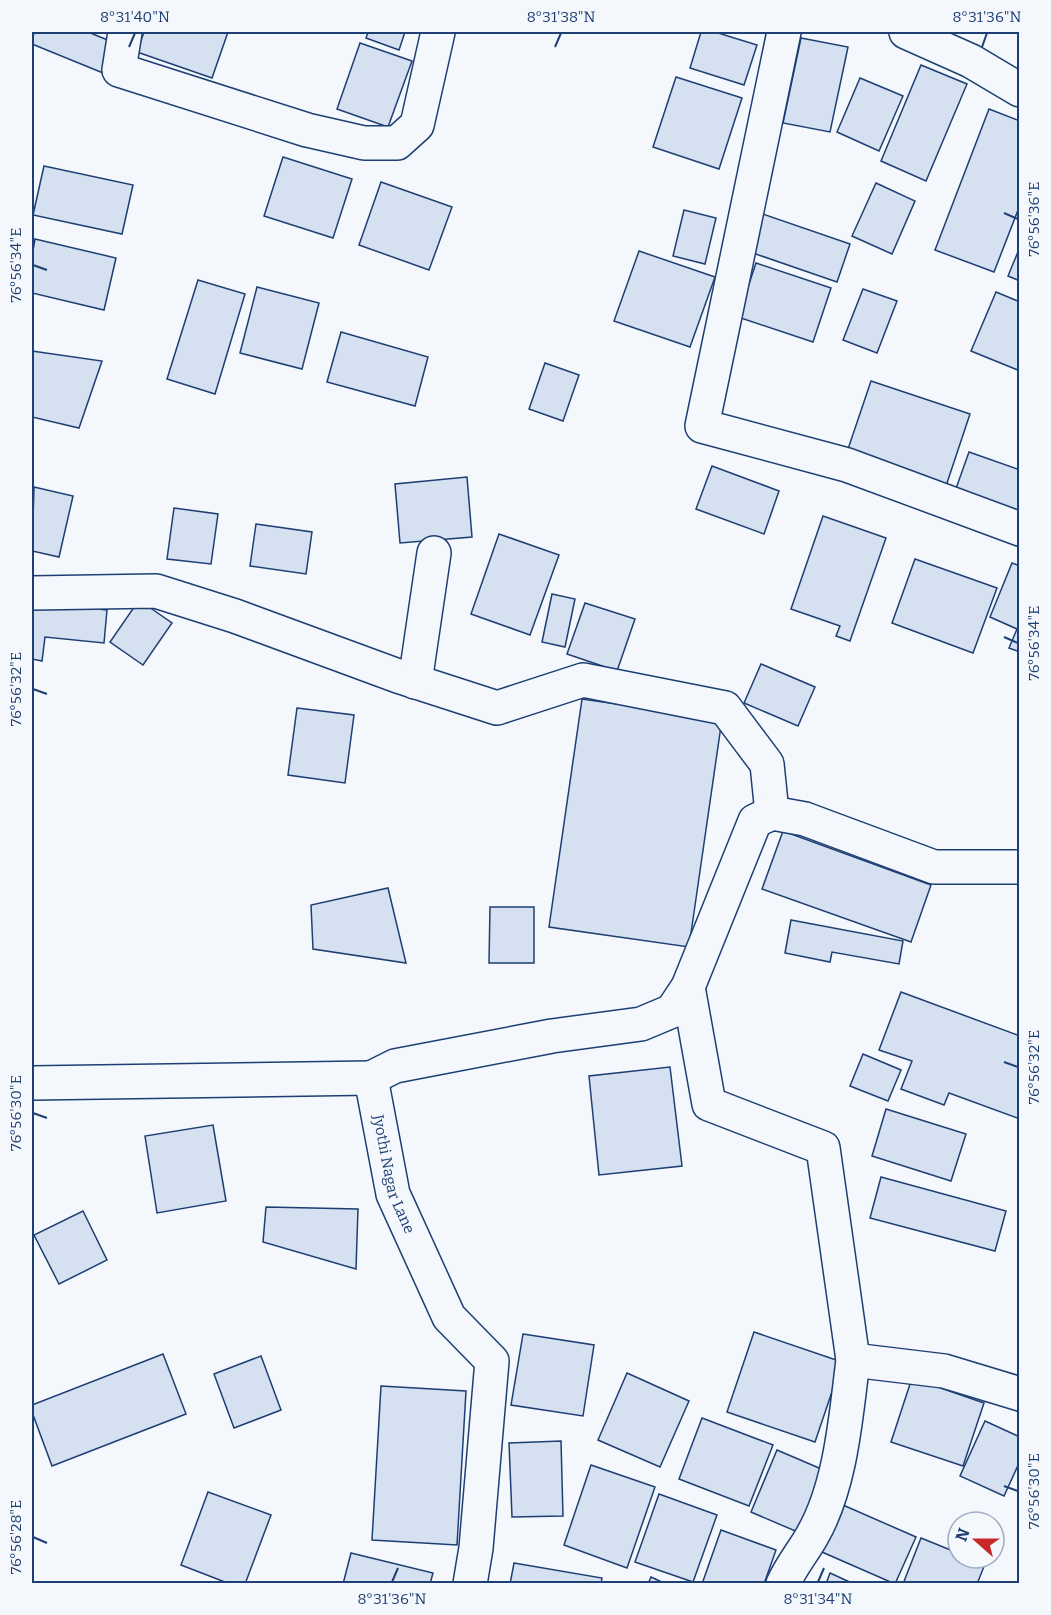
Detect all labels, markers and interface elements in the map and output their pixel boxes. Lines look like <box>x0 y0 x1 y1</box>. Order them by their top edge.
text: 8°31'40"N <box>100 8 170 26</box>
text: 8°31'38"N <box>527 8 595 26</box>
text: 8°31'36"N <box>953 8 1022 26</box>
text: 76°56'36"E <box>1025 181 1043 257</box>
text: 76°56'34"E <box>7 227 25 303</box>
text: 76°56'34"E <box>1025 605 1043 681</box>
text: 76°56'32"E <box>7 652 25 726</box>
text: 76°56'32"E <box>1025 1030 1043 1104</box>
text: 76°56'30"E <box>7 1075 25 1151</box>
street label: Jyothi Nagar Lane <box>369 1112 419 1236</box>
text: 76°56'30"E <box>1025 1453 1043 1529</box>
text: 76°56'28"E <box>7 1500 25 1574</box>
north arrow <box>946 1510 1006 1570</box>
text: N <box>951 1526 974 1544</box>
text: 8°31'36"N <box>358 1590 427 1608</box>
text: 8°31'34"N <box>784 1590 853 1608</box>

